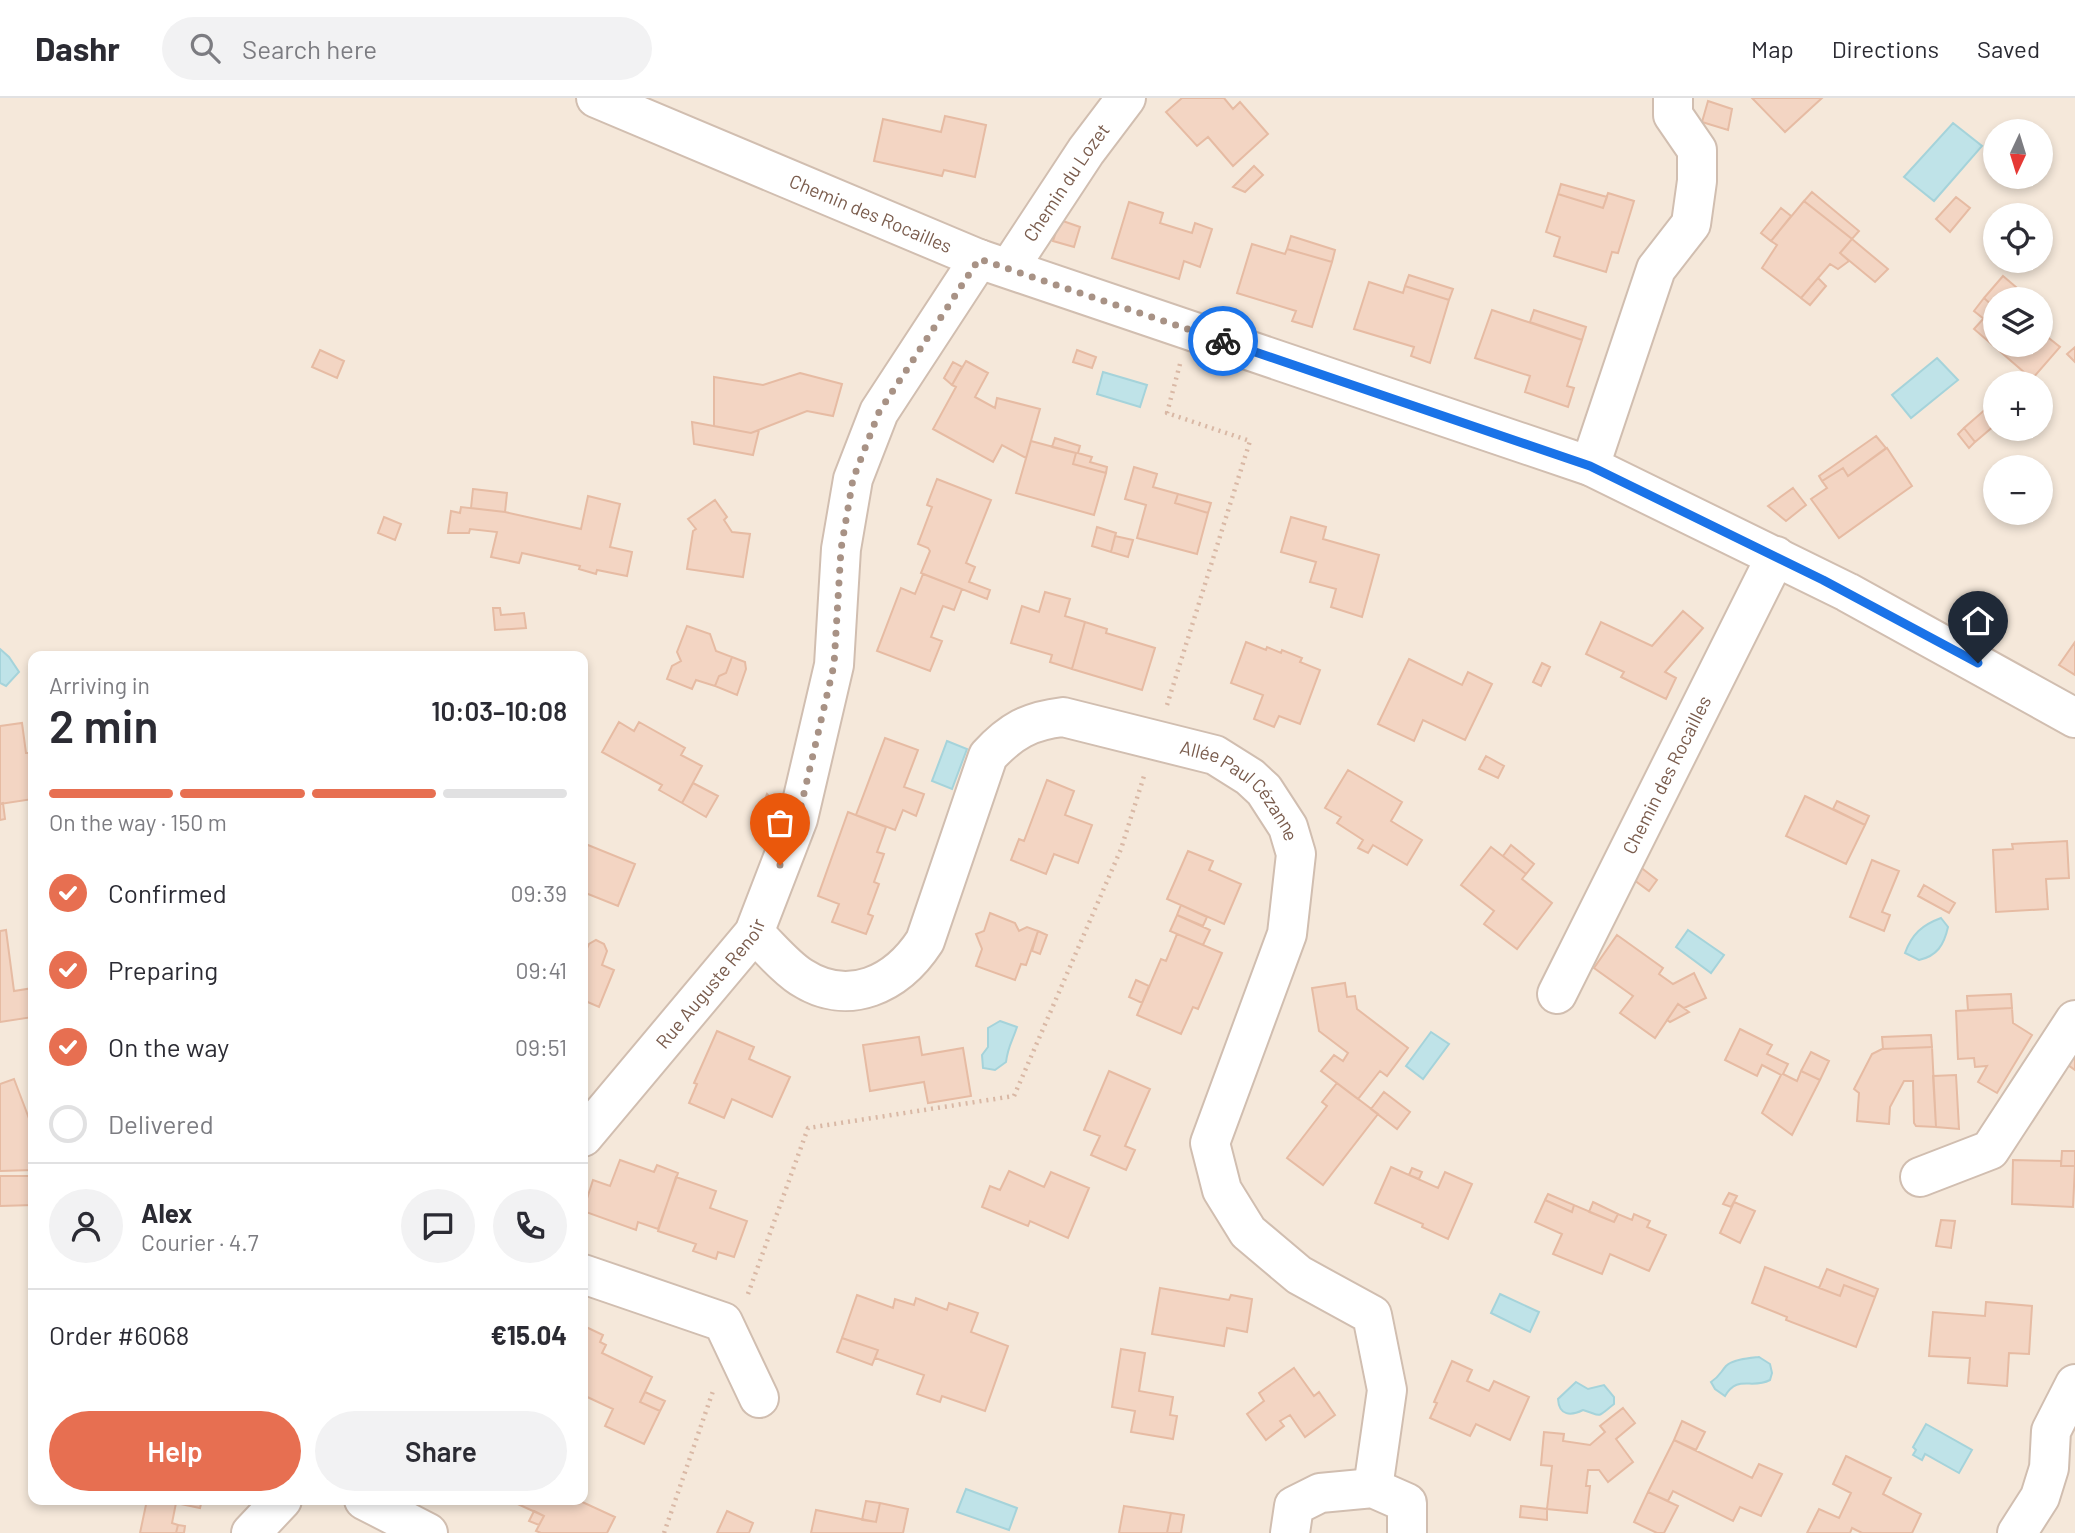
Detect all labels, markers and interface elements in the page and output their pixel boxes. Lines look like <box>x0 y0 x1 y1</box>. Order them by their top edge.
search box <box>162 17 652 80</box>
text: Dashr <box>35 28 120 68</box>
icon: search <box>186 29 224 67</box>
text: Search here <box>242 33 377 64</box>
text: Map <box>1751 34 1794 63</box>
text: Directions <box>1832 34 1939 63</box>
text: Saved <box>1977 34 2040 63</box>
street label: Chemin du Lozet <box>1018 119 1114 245</box>
north arrow <box>1983 119 2053 189</box>
map controls <box>1983 119 2053 525</box>
street label: Chemin des Rocailles <box>786 169 956 257</box>
button: locate <box>1983 203 2053 273</box>
button: layers <box>1983 287 2053 357</box>
courier <box>1188 306 1258 376</box>
icon: bike <box>1204 322 1242 360</box>
button: + <box>1983 371 2053 441</box>
button: − <box>1983 455 2053 525</box>
pin <box>1948 591 2008 663</box>
icon: home <box>1959 602 1997 640</box>
text: Arriving in <box>49 671 150 699</box>
street label: Chemin des Rocailles <box>1617 692 1715 858</box>
text: 10:03–10:08 <box>431 695 567 726</box>
text: 2 min <box>49 697 158 752</box>
street label: Allée Paul Cézanne <box>1178 735 1303 843</box>
pin <box>750 793 810 865</box>
icon: bag <box>761 804 799 842</box>
text: On the way · 150 m <box>49 808 227 836</box>
icon: check <box>49 874 87 912</box>
text: Confirmed <box>108 877 227 908</box>
text: 09:39 <box>510 879 567 907</box>
street label: Rue Auguste Renoir <box>650 915 770 1053</box>
icon: check <box>49 951 87 989</box>
text: Preparing <box>108 954 218 985</box>
text: 09:41 <box>516 956 567 984</box>
icon: check <box>49 1028 87 1066</box>
text: On the way <box>108 1031 229 1062</box>
text: 09:51 <box>515 1033 567 1061</box>
text: Delivered <box>108 1108 214 1139</box>
button: person <box>49 1189 123 1263</box>
button: chat <box>401 1189 475 1263</box>
button: phone <box>493 1189 567 1263</box>
text: Alex <box>141 1197 192 1228</box>
text: Courier · 4.7 <box>141 1228 259 1256</box>
text: Order #6068 <box>49 1319 189 1350</box>
text: €15.04 <box>490 1319 567 1350</box>
button: Help <box>49 1411 301 1491</box>
button: Share <box>315 1411 567 1491</box>

